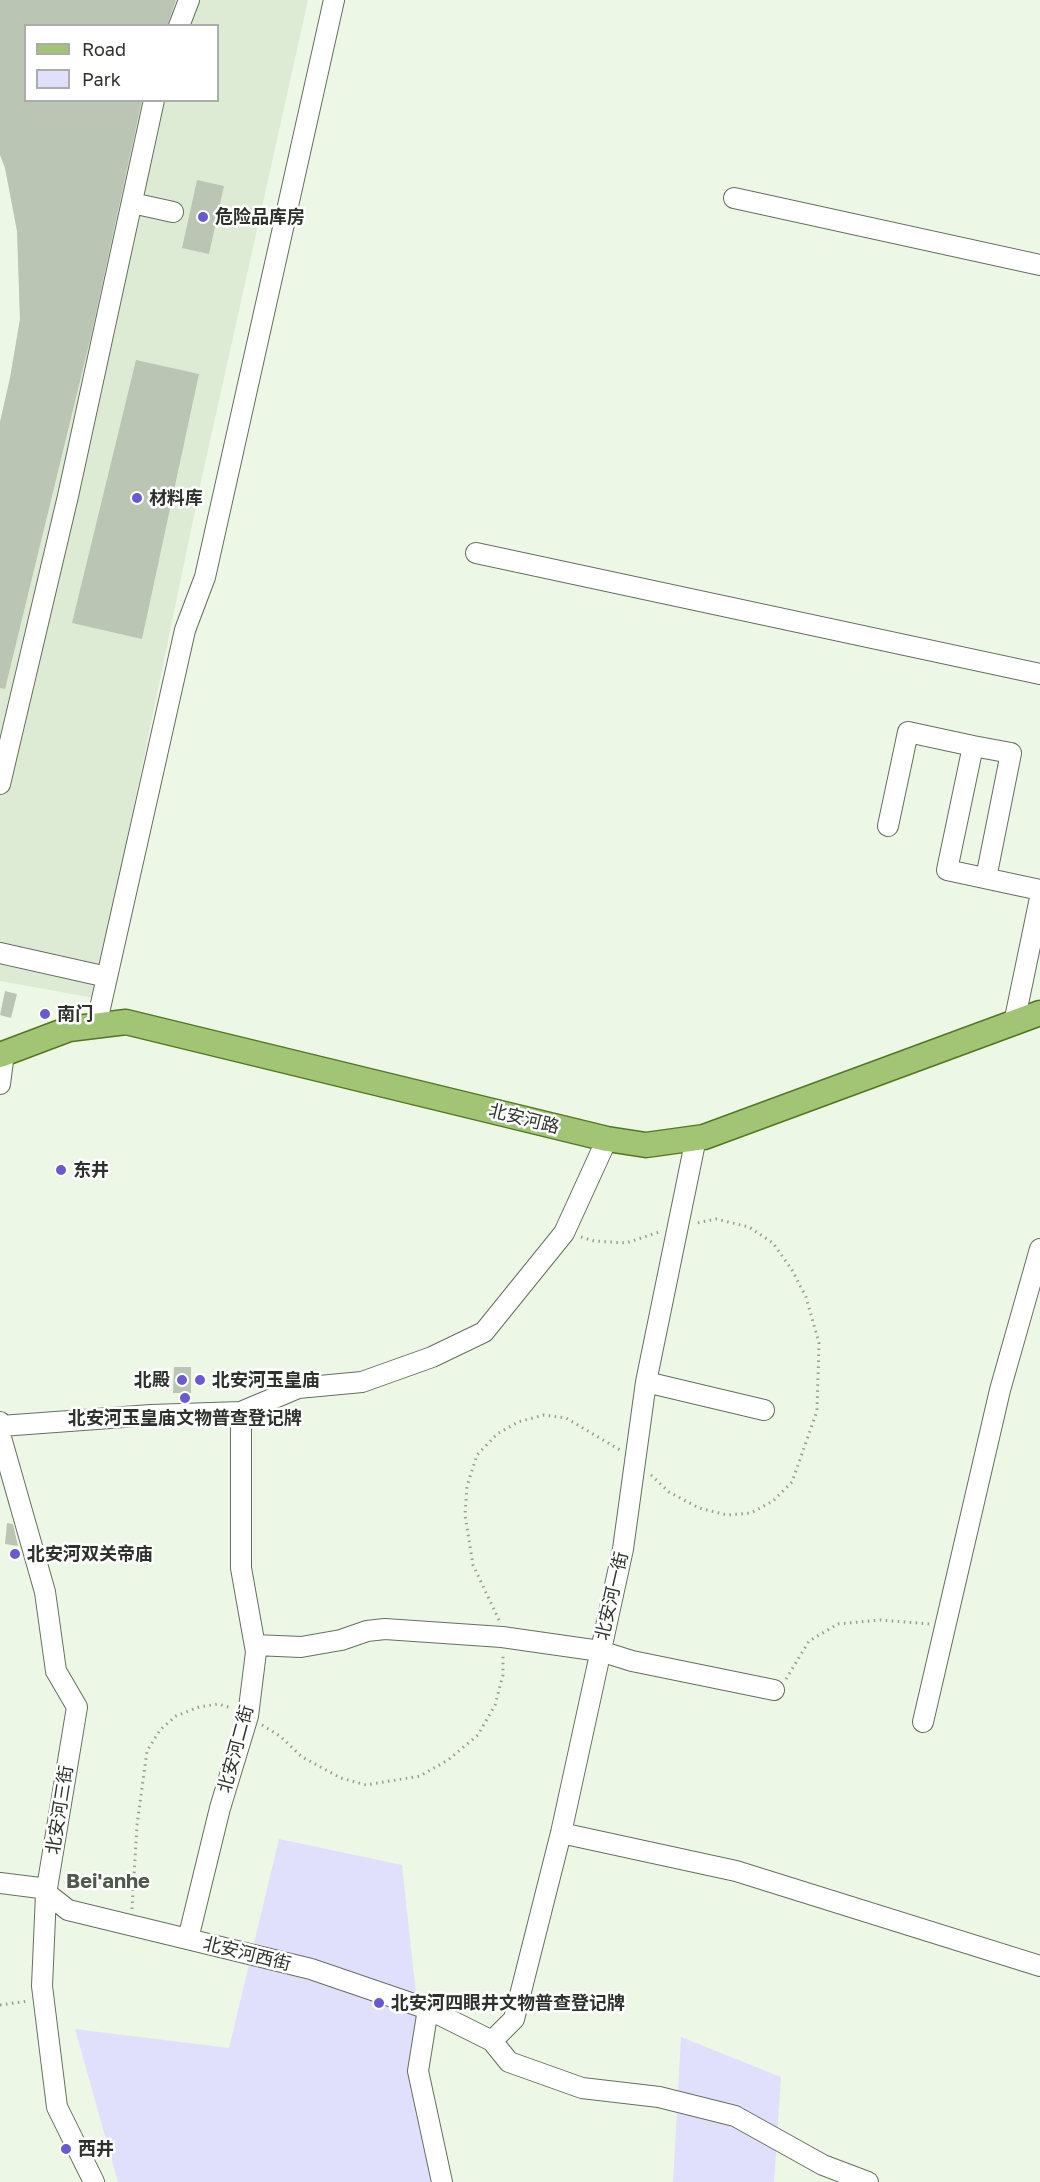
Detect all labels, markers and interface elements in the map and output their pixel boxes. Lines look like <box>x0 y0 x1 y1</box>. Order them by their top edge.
legend <box>24 24 219 102</box>
text: Road <box>82 38 126 60</box>
text: Park <box>82 68 121 90</box>
place label: 危险品库房 <box>215 206 305 228</box>
marker: 危险品库房 <box>196 210 210 224</box>
place label: 材料库 <box>149 487 203 509</box>
marker: 材料库 <box>130 491 144 505</box>
place label: 南门 <box>57 1003 93 1025</box>
marker: 南门 <box>38 1007 52 1021</box>
street label: 北安河路 <box>486 1100 562 1138</box>
place label: 东井 <box>73 1159 109 1181</box>
marker: 东井 <box>54 1163 68 1177</box>
place label: 北殿 <box>134 1369 170 1391</box>
place label: 北安河玉皇庙 <box>212 1369 320 1391</box>
marker: 北殿 <box>175 1373 189 1387</box>
marker: 北安河玉皇庙 <box>193 1373 207 1387</box>
marker: 北安河玉皇庙文物普查登记牌 <box>178 1391 192 1405</box>
place label: 北安河玉皇庙文物普查登记牌 <box>68 1407 302 1429</box>
place label: 北安河双关帝庙 <box>27 1543 153 1565</box>
marker: 北安河双关帝庙 <box>8 1547 22 1561</box>
street label: 北安河一街 <box>591 1550 633 1642</box>
street label: 北安河二街 <box>214 1703 258 1795</box>
street label: 北安河三街 <box>42 1764 78 1856</box>
district label: Bei'anhe <box>66 1870 150 1894</box>
street label: 北安河西街 <box>201 1933 293 1975</box>
place label: 北安河四眼井文物普查登记牌 <box>391 1992 625 2014</box>
marker: 北安河四眼井文物普查登记牌 <box>372 1996 386 2010</box>
place label: 西井 <box>78 2138 114 2160</box>
marker: 西井 <box>59 2142 73 2156</box>

